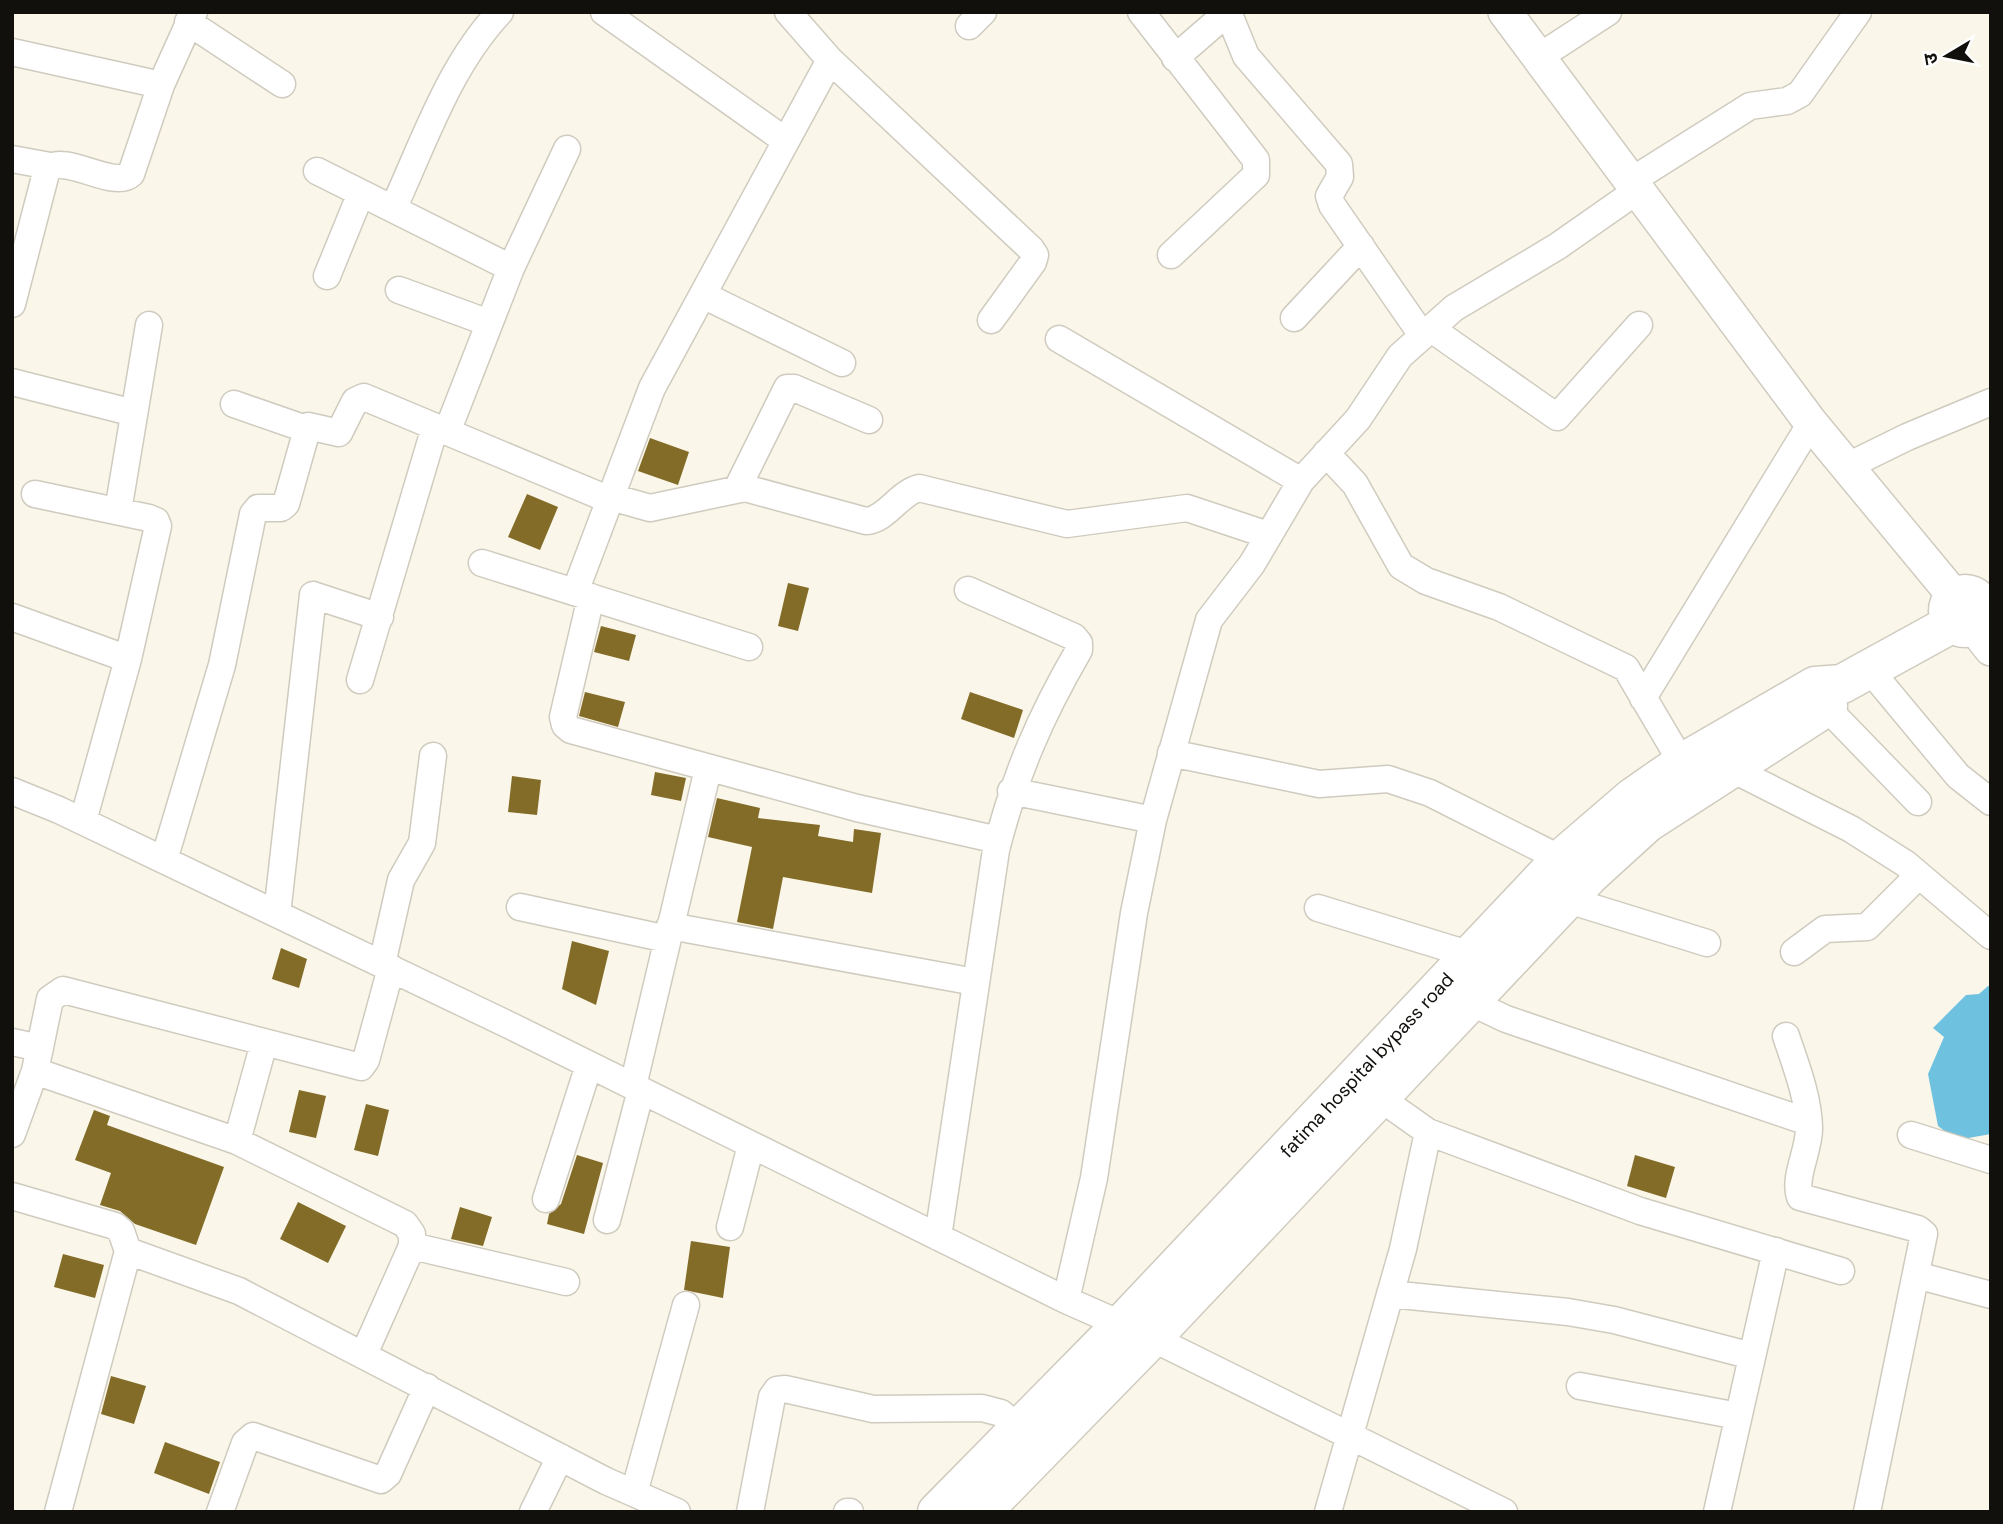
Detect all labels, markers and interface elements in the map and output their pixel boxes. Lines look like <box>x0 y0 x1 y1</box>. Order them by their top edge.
north arrow <box>1912 21 1982 91</box>
text: उ <box>1917 50 1944 67</box>
street label: fatima hospital bypass road <box>1275 967 1459 1163</box>

